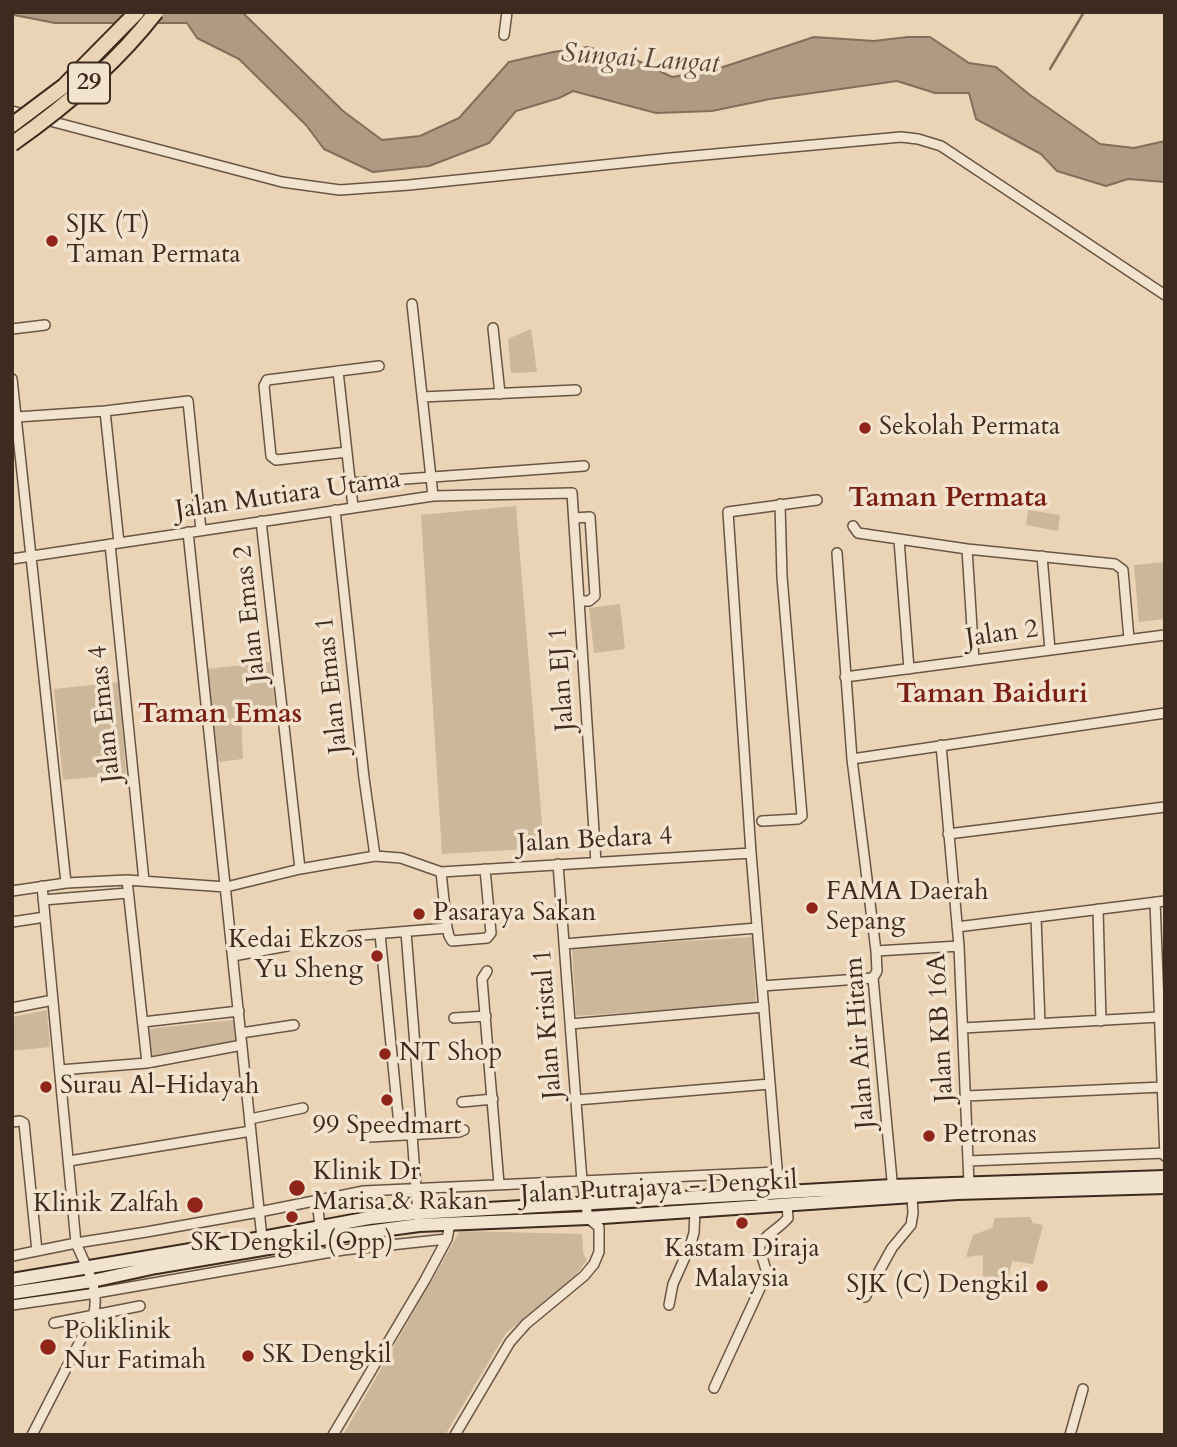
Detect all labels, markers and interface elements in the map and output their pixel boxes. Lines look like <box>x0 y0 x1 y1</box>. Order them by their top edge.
water label: Sungai Langat <box>560 38 720 82</box>
road number: 29 <box>68 62 110 104</box>
place label: SJK (T) Taman Permata <box>66 210 241 272</box>
marker: SJK (T) Taman Permata <box>44 233 60 249</box>
place label: Sekolah Permata <box>879 412 1060 444</box>
marker: Sekolah Permata <box>857 420 873 436</box>
street label: Jalan Mutiara Utama <box>174 465 402 527</box>
district label: Taman Permata <box>848 483 1048 517</box>
street label: Jalan Emas 2 <box>228 544 274 684</box>
street label: Jalan 2 <box>964 614 1040 656</box>
street label: Jalan Emas 1 <box>310 615 356 755</box>
street label: Jalan EJ 1 <box>544 626 582 732</box>
street label: Jalan Emas 4 <box>83 644 129 784</box>
district label: Taman Baiduri <box>896 679 1088 713</box>
district label: Taman Emas <box>138 699 302 733</box>
street label: Jalan Bedara 4 <box>517 821 673 861</box>
place label: FAMA Daerah Sepang <box>826 877 988 938</box>
place label: Pasaraya Sakan <box>433 898 596 930</box>
marker: FAMA Daerah Sepang <box>804 900 820 916</box>
marker: Pasaraya Sakan <box>411 906 427 922</box>
place label: Kedai Ekzos Yu Sheng <box>228 925 363 986</box>
marker: Kedai Ekzos Yu Sheng <box>369 948 385 964</box>
street label: Jalan Kristal 1 <box>528 948 570 1100</box>
street label: Jalan KB 16A <box>923 953 961 1103</box>
street label: Jalan Air Hitam <box>839 956 883 1130</box>
place label: NT Shop <box>399 1038 502 1070</box>
marker: NT Shop <box>377 1046 393 1062</box>
place label: Surau Al-Hidayah <box>60 1071 259 1103</box>
marker: Surau Al-Hidayah <box>38 1079 54 1095</box>
marker: 99 Speedmart <box>379 1092 395 1108</box>
place label: 99 Speedmart <box>313 1111 461 1143</box>
place label: Petronas <box>943 1120 1037 1152</box>
marker: Petronas <box>921 1128 937 1144</box>
place label: Klinik Dr Marisa & Rakan <box>313 1157 488 1218</box>
street label: Jalan Putrajaya - Dengkil <box>520 1166 798 1212</box>
marker: Klinik Dr Marisa & Rakan <box>287 1178 307 1198</box>
place label: Klinik Zalfah <box>33 1189 179 1221</box>
marker: Klinik Zalfah <box>185 1195 205 1215</box>
marker: SK Dengkil (Opp) <box>284 1209 300 1225</box>
marker: Kastam Diraja Malaysia <box>734 1215 750 1231</box>
place label: SK Dengkil (Opp) <box>190 1228 394 1260</box>
place label: Kastam Diraja Malaysia <box>664 1234 820 1296</box>
place label: SJK (C) Dengkil <box>846 1270 1028 1302</box>
marker: SJK (C) Dengkil <box>1034 1278 1050 1294</box>
place label: Poliklinik Nur Fatimah <box>64 1316 206 1378</box>
marker: Poliklinik Nur Fatimah <box>38 1337 58 1357</box>
place label: SK Dengkil <box>262 1340 391 1372</box>
marker: SK Dengkil <box>240 1348 256 1364</box>

